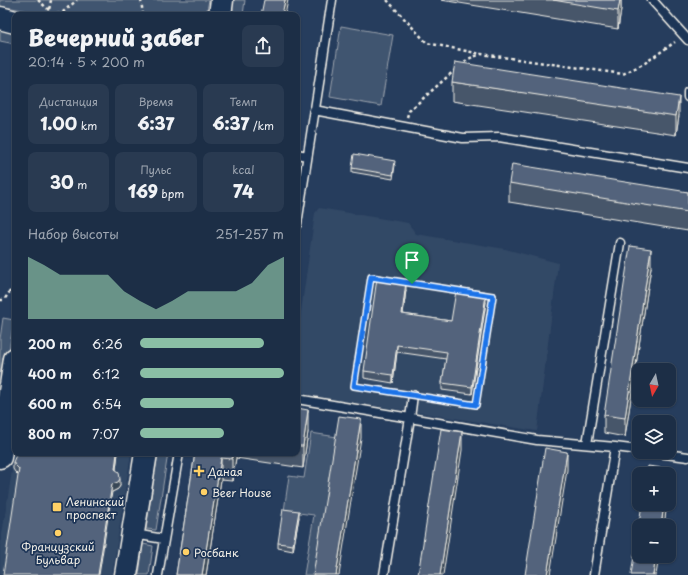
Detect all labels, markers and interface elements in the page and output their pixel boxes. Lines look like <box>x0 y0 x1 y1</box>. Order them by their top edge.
text: Вечерний забег <box>28 20 204 53</box>
button: share <box>242 25 284 67</box>
text: 20:14 · 5 × 200 m <box>28 52 145 71</box>
text: Дистанция <box>39 93 98 110</box>
text: Время <box>138 93 174 110</box>
text: Темп <box>229 93 257 110</box>
text: 1.00 <box>40 110 77 136</box>
text: 6:37 <box>138 110 174 136</box>
text: 6:37 <box>213 110 249 136</box>
text: km <box>77 117 97 134</box>
text: /km <box>249 117 274 134</box>
text: Пульс <box>140 161 172 178</box>
text: kcal <box>232 161 254 178</box>
text: 30 <box>50 169 74 195</box>
text: m <box>74 176 87 193</box>
text: 169 <box>128 178 158 204</box>
text: 74 <box>233 178 254 204</box>
text: bpm <box>158 185 184 202</box>
text: Набор высоты <box>28 224 119 243</box>
text: 251–257 m <box>215 224 284 243</box>
pin <box>395 243 429 284</box>
icon: arrive <box>401 249 423 271</box>
text: 200 m <box>28 334 72 353</box>
text: 6:26 <box>92 334 123 353</box>
north arrow <box>632 363 676 407</box>
map controls <box>632 363 676 563</box>
text: 400 m <box>28 364 72 383</box>
text: 6:12 <box>92 364 120 383</box>
text: 600 m <box>28 394 72 413</box>
text: 6:54 <box>92 394 122 413</box>
button: layers <box>632 415 676 459</box>
text: 800 m <box>28 424 71 443</box>
text: 7:07 <box>92 424 119 443</box>
place label: Даная <box>207 463 243 480</box>
marker: Даная <box>193 465 205 477</box>
button: + <box>632 467 676 511</box>
place label: Beer House <box>212 484 272 501</box>
marker: Beer House <box>199 487 209 497</box>
place label: Ленинский проспект <box>66 493 124 523</box>
marker: Ленинский проспект <box>51 501 63 513</box>
button: − <box>632 519 676 563</box>
marker: Французский Бульвар <box>53 528 63 538</box>
place label: Французский Бульвар <box>22 538 94 568</box>
place label: Росбанк <box>194 544 239 561</box>
marker: Росбанк <box>181 547 191 557</box>

